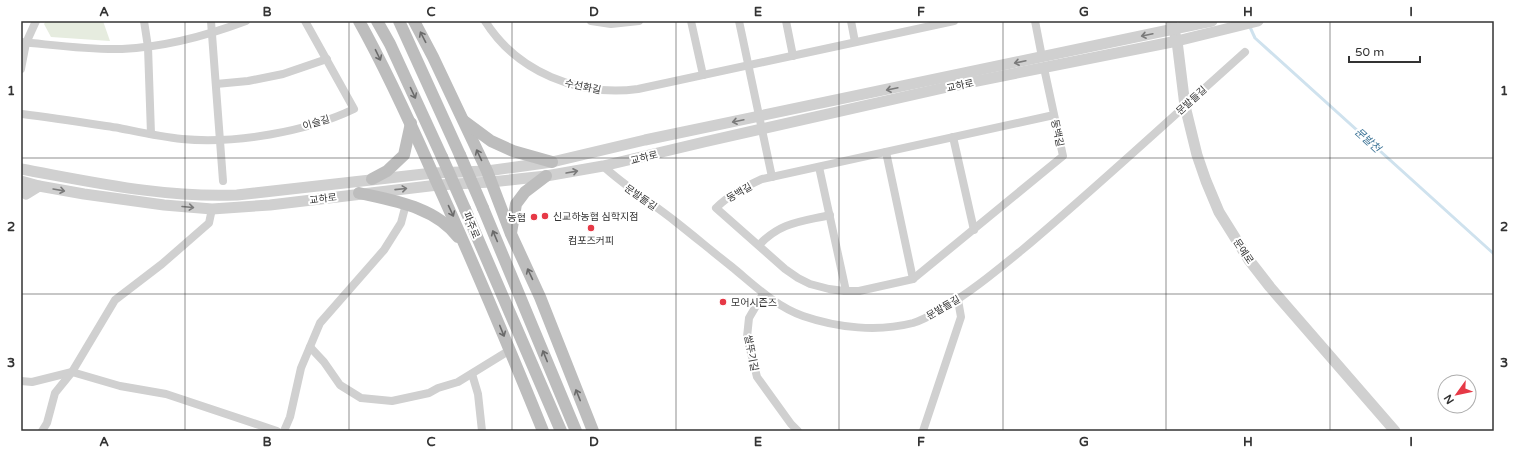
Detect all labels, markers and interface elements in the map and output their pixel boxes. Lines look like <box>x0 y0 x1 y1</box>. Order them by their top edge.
text: A <box>99 4 109 20</box>
text: B <box>262 4 272 20</box>
text: C <box>426 4 436 20</box>
text: D <box>589 4 599 20</box>
text: E <box>754 4 762 20</box>
text: F <box>917 4 925 20</box>
text: G <box>1079 4 1089 20</box>
text: H <box>1243 4 1253 20</box>
text: I <box>1409 4 1413 20</box>
one-way arrow <box>419 31 426 43</box>
one-way arrow <box>1141 32 1154 40</box>
scale bar <box>1349 38 1420 64</box>
text: 50 m <box>1355 45 1384 59</box>
one-way arrow <box>375 49 382 61</box>
one-way arrow <box>1013 58 1026 66</box>
street label: 수선화길 <box>564 77 602 97</box>
street label: 교하로 <box>945 77 975 95</box>
text: 1 <box>7 83 15 99</box>
text: 1 <box>1500 83 1508 99</box>
street label: 문발들길 <box>1174 84 1209 118</box>
one-way arrow <box>886 85 899 93</box>
one-way arrow <box>410 87 417 99</box>
street label: 이슬길 <box>301 113 331 133</box>
one-way arrow <box>731 117 744 125</box>
street label: 동백길 <box>1048 118 1066 148</box>
water label: 문발천 <box>1352 125 1385 157</box>
one-way arrow <box>475 149 482 161</box>
street label: 교하로 <box>629 149 659 167</box>
one-way arrow <box>565 168 578 176</box>
street label: 동백길 <box>725 181 754 205</box>
street label: 문발들길 <box>622 182 659 213</box>
one-way arrow <box>394 185 407 193</box>
one-way arrow <box>52 186 65 194</box>
street label: 교하로 <box>309 191 338 207</box>
one-way arrow <box>181 204 194 211</box>
one-way arrow <box>447 205 455 217</box>
street label: 파주로 <box>460 210 482 240</box>
marker: 신교하농협 심학지점 <box>540 211 550 221</box>
place label: 신교하농협 심학지점 <box>553 211 638 223</box>
place label: 농협 <box>508 212 526 224</box>
marker: 농협 <box>529 212 539 222</box>
text: 2 <box>7 219 15 235</box>
text: 2 <box>1500 219 1508 235</box>
marker: 컴포즈커피 <box>586 223 596 233</box>
one-way arrow <box>491 231 498 243</box>
place label: 컴포즈커피 <box>568 235 614 247</box>
street label: 문예로 <box>1230 237 1256 266</box>
one-way arrow <box>525 269 533 281</box>
street label: 문발들길 <box>925 293 962 322</box>
marker: 모어시즌즈 <box>718 297 728 307</box>
place label: 모어시즌즈 <box>731 297 777 309</box>
one-way arrow <box>498 324 506 336</box>
street label: 쌀뚜기길 <box>742 334 760 372</box>
one-way arrow <box>541 351 549 363</box>
text: 3 <box>7 355 15 371</box>
text: 3 <box>1500 355 1508 371</box>
north arrow <box>1437 374 1477 414</box>
one-way arrow <box>574 389 581 401</box>
text: N <box>1441 392 1457 406</box>
text: A <box>99 434 109 450</box>
text: B <box>262 434 272 450</box>
text: C <box>426 434 436 450</box>
text: D <box>589 434 599 450</box>
text: E <box>754 434 762 450</box>
text: F <box>917 434 925 450</box>
text: G <box>1079 434 1089 450</box>
text: H <box>1243 434 1253 450</box>
text: I <box>1409 434 1413 450</box>

